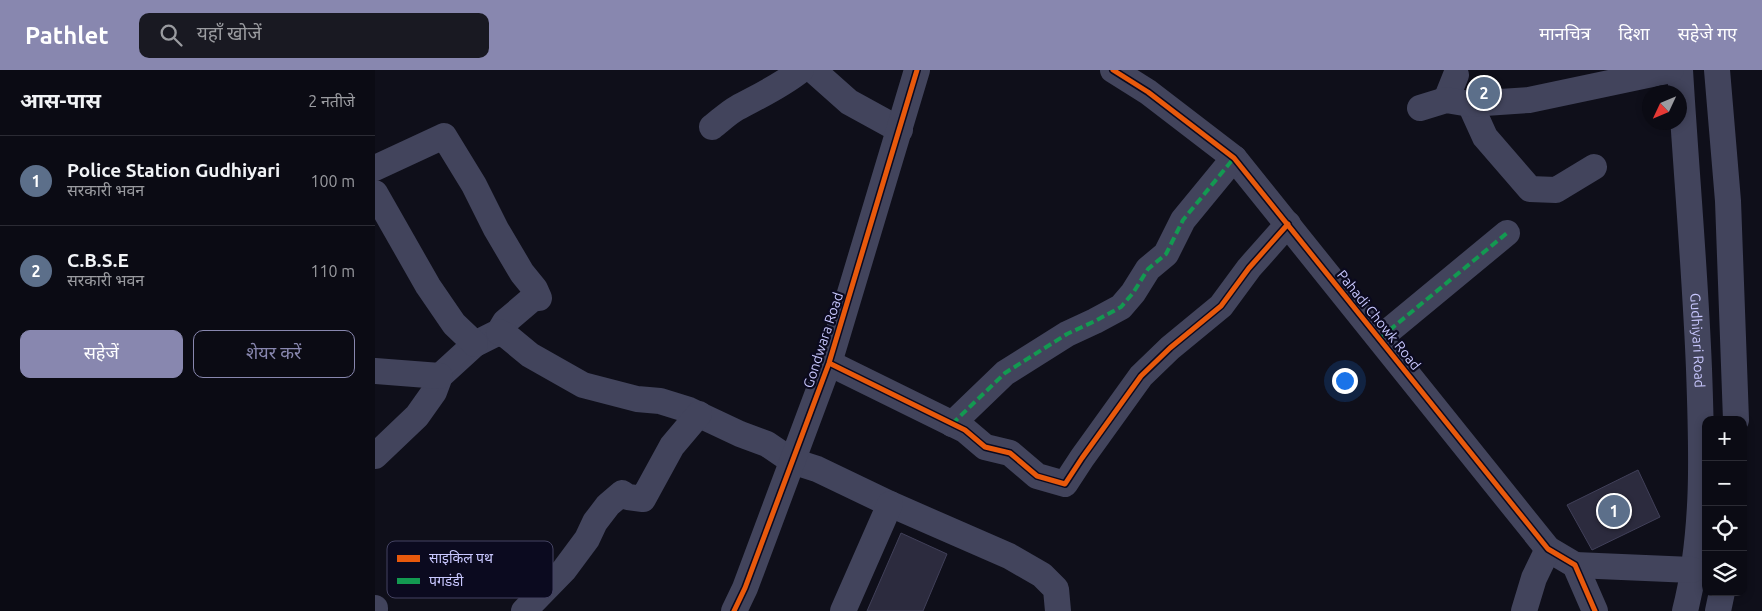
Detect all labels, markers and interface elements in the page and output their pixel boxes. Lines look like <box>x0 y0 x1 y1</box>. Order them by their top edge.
search box <box>139 13 489 58</box>
icon: search <box>157 21 185 49</box>
text: Pathlet <box>25 22 109 49</box>
text: यहाँ खोजें <box>197 22 262 44</box>
text: मानचित्र <box>1539 23 1591 43</box>
text: दिशा <box>1619 23 1650 43</box>
text: सहेजे गए <box>1678 23 1737 43</box>
pin: 2 <box>1468 74 1500 112</box>
north arrow <box>1642 85 1687 130</box>
text: आस-पास <box>20 88 101 112</box>
text: 2 नतीजे <box>308 92 355 110</box>
text: Police Station Gudhiyari <box>67 159 280 181</box>
text: 1 <box>31 172 41 190</box>
text: 100 m <box>310 172 355 190</box>
text: सरकारी भवन <box>67 181 144 199</box>
text: C.B.S.E <box>67 249 129 271</box>
text: 2 <box>31 262 41 280</box>
text: 110 m <box>310 262 355 280</box>
street label: Pahadi Chowk Road <box>1334 267 1424 373</box>
text: सरकारी भवन <box>67 271 144 289</box>
street label: Gondwara Road <box>800 290 846 390</box>
street label: Gudhiyari Road <box>1687 292 1708 388</box>
button: सहेजें <box>20 330 183 378</box>
button: शेयर करें <box>193 330 355 378</box>
your location <box>1332 368 1358 394</box>
map controls <box>1702 416 1747 596</box>
button: + <box>1702 416 1747 461</box>
button: − <box>1702 461 1747 506</box>
pin: 1 <box>1598 492 1630 530</box>
button: locate <box>1702 506 1747 551</box>
legend <box>387 541 553 598</box>
text: साइकिल पथ <box>429 550 494 566</box>
button: layers <box>1702 551 1747 596</box>
text: पगडंडी <box>429 573 464 589</box>

